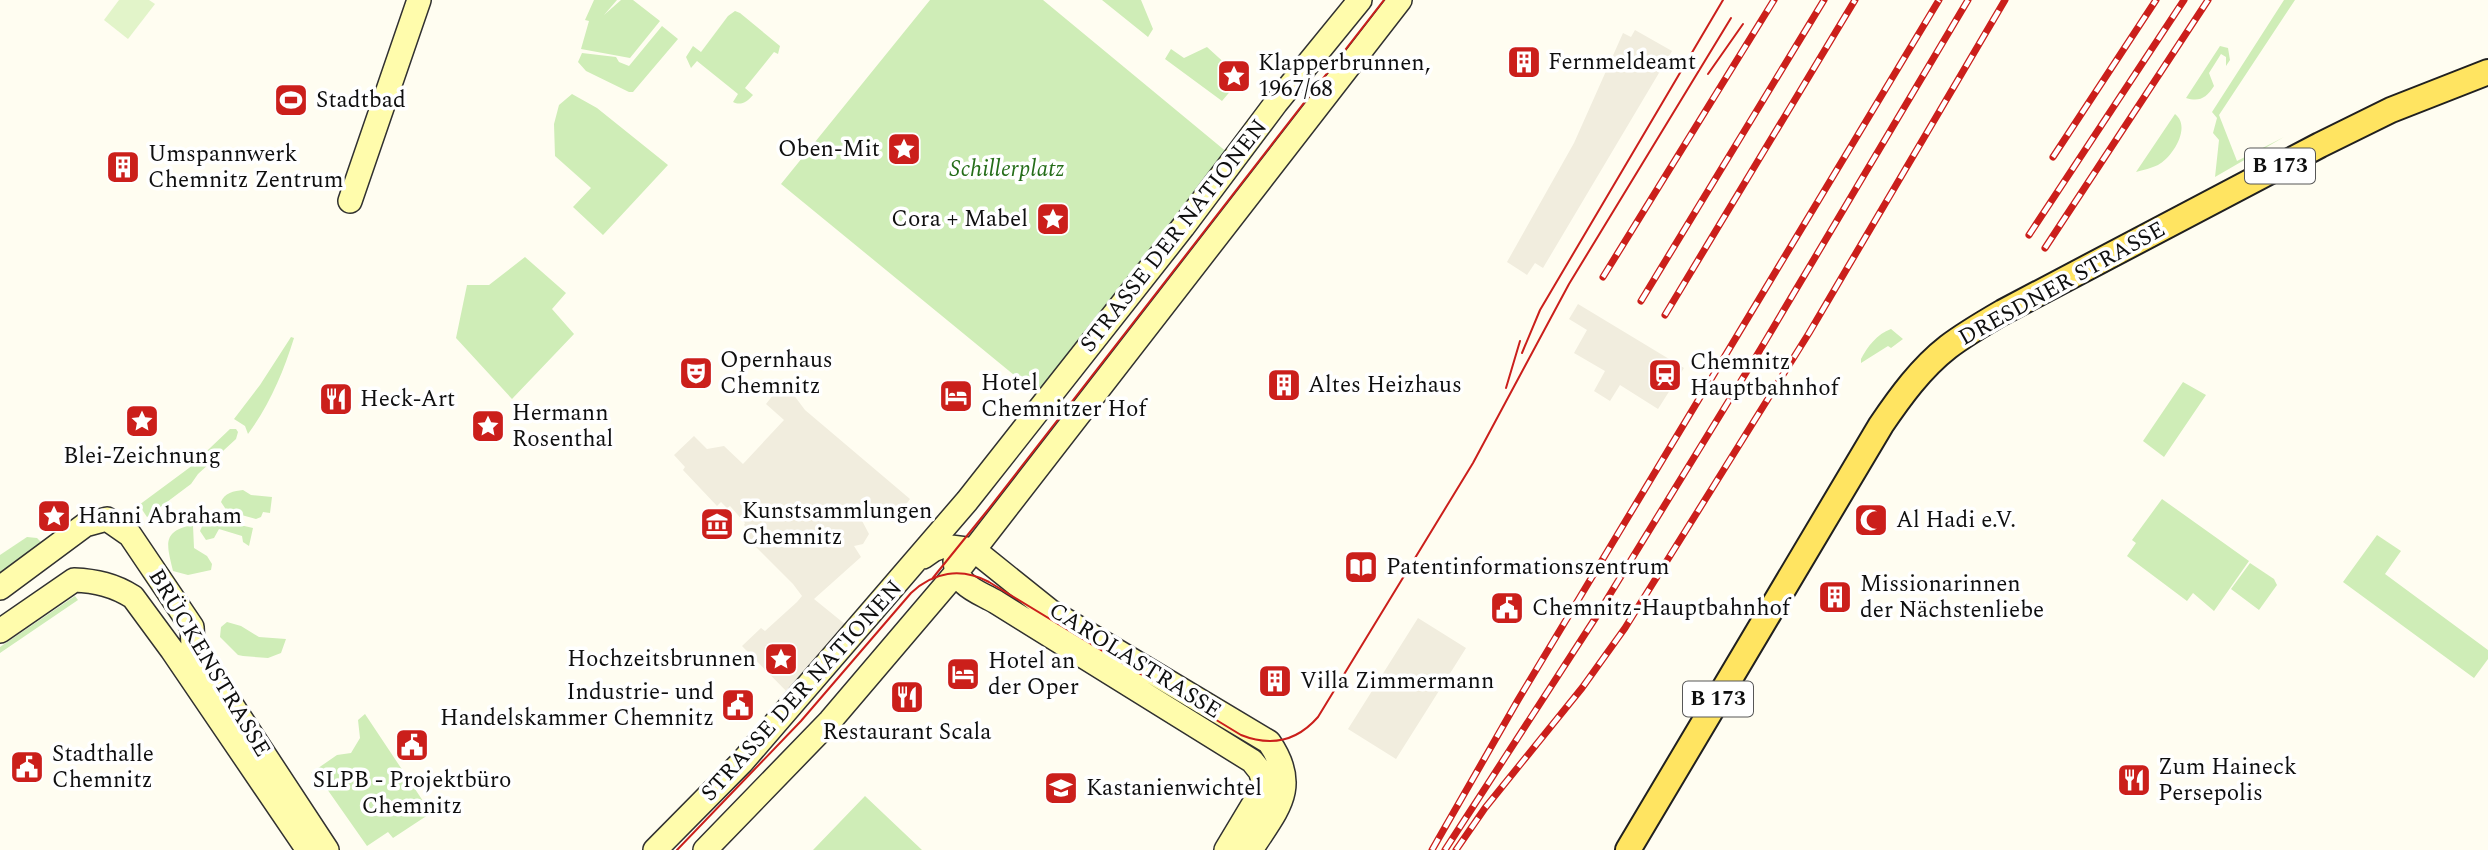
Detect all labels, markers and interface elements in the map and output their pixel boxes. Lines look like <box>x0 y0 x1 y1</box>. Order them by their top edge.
building icon: Fernmeldeamt <box>1505 43 1543 81</box>
place label: Fernmeldeamt <box>1548 45 1696 80</box>
place label: Klapperbrunnen, 1967/68 <box>1258 46 1431 107</box>
place icon: Klapperbrunnen, 1967/68 <box>1215 57 1253 95</box>
sports icon: Stadtbad <box>272 81 310 119</box>
place label: Stadtbad <box>316 83 406 118</box>
street label: STRASSE DER NATIONEN <box>1072 112 1276 360</box>
place icon: Oben-Mit <box>885 130 923 168</box>
place label: Oben-Mit <box>778 132 880 167</box>
place label: Umspannwerk Chemnitz Zentrum <box>148 137 344 198</box>
building icon: Umspannwerk Chemnitz Zentrum <box>104 148 142 186</box>
road number: B 173 <box>2245 148 2315 184</box>
park label: Schillerplatz <box>949 152 1065 187</box>
place icon: Cora + Mabel <box>1034 200 1072 238</box>
place label: Cora + Mabel <box>891 202 1028 237</box>
street label: DRESDNER STRASSE <box>1952 213 2172 355</box>
place label: Opernhaus Chemnitz <box>720 343 833 404</box>
place label: Chemnitz Hauptbahnhof <box>1690 345 1841 406</box>
theatre icon: Opernhaus Chemnitz <box>677 354 715 392</box>
station icon: Chemnitz Hauptbahnhof <box>1646 356 1684 394</box>
place label: Hotel Chemnitzer Hof <box>981 366 1149 427</box>
building icon: Altes Heizhaus <box>1265 366 1303 404</box>
place label: Altes Heizhaus <box>1308 368 1462 403</box>
hotel icon: Hotel Chemnitzer Hof <box>937 377 975 415</box>
restaurant icon: Heck-Art <box>317 380 355 418</box>
place label: Heck-Art <box>360 382 455 417</box>
place label: Hermann Rosenthal <box>512 396 613 457</box>
place icon: Blei-Zeichnung <box>123 402 161 440</box>
place icon: Hermann Rosenthal <box>469 407 507 445</box>
place label: Blei-Zeichnung <box>63 439 221 474</box>
place label: Kunstsammlungen Chemnitz <box>742 494 933 555</box>
place icon: Hanni Abraham <box>35 497 73 535</box>
place label: Hanni Abraham <box>78 499 242 534</box>
mosque icon: Al Hadi e.V. <box>1852 501 1890 539</box>
place label: Al Hadi e.V. <box>1896 503 2016 538</box>
museum icon: Kunstsammlungen Chemnitz <box>698 505 736 543</box>
library icon: Patentinformationszentrum <box>1342 548 1380 586</box>
place label: Patentinformationszentrum <box>1386 550 1669 585</box>
street label: BRÜCKENSTRASSE <box>139 562 279 764</box>
place label: Missionarinnen der Nächstenliebe <box>1860 567 2044 628</box>
street label: STRASSE DER NATIONEN <box>693 572 911 810</box>
building icon: Missionarinnen der Nächstenliebe <box>1816 578 1854 616</box>
public building icon: Chemnitz-Hauptbahnhof <box>1488 589 1526 627</box>
place label: Chemnitz-Hauptbahnhof <box>1532 591 1792 626</box>
street label: CAROLASTRASSE <box>1042 594 1228 728</box>
place icon: Hochzeitsbrunnen <box>762 640 800 678</box>
place label: Hochzeitsbrunnen <box>567 642 756 677</box>
place label: Hotel an der Oper <box>988 644 1079 705</box>
hotel icon: Hotel an der Oper <box>944 655 982 693</box>
building icon: Villa Zimmermann <box>1256 662 1294 700</box>
place label: Villa Zimmermann <box>1300 664 1494 699</box>
place label: Industrie- und Handelskammer Chemnitz <box>440 675 714 736</box>
restaurant icon: Restaurant Scala <box>888 678 926 716</box>
road number: B 173 <box>1683 682 1753 716</box>
public building icon: Industrie- und Handelskammer Chemnitz <box>719 686 757 724</box>
place label: Restaurant Scala <box>822 715 992 750</box>
public building icon: SLPB - Projektbüro Chemnitz <box>393 726 431 764</box>
place label: Stadthalle Chemnitz <box>52 737 154 798</box>
public building icon: Stadthalle Chemnitz <box>8 748 46 786</box>
place label: Zum Haineck Persepolis <box>2158 750 2297 811</box>
restaurant icon: Zum Haineck Persepolis <box>2115 761 2153 799</box>
place label: SLPB - Projektbüro Chemnitz <box>313 763 511 824</box>
school or university icon: Kastanienwichtel <box>1042 769 1080 807</box>
place label: Kastanienwichtel <box>1086 771 1262 806</box>

